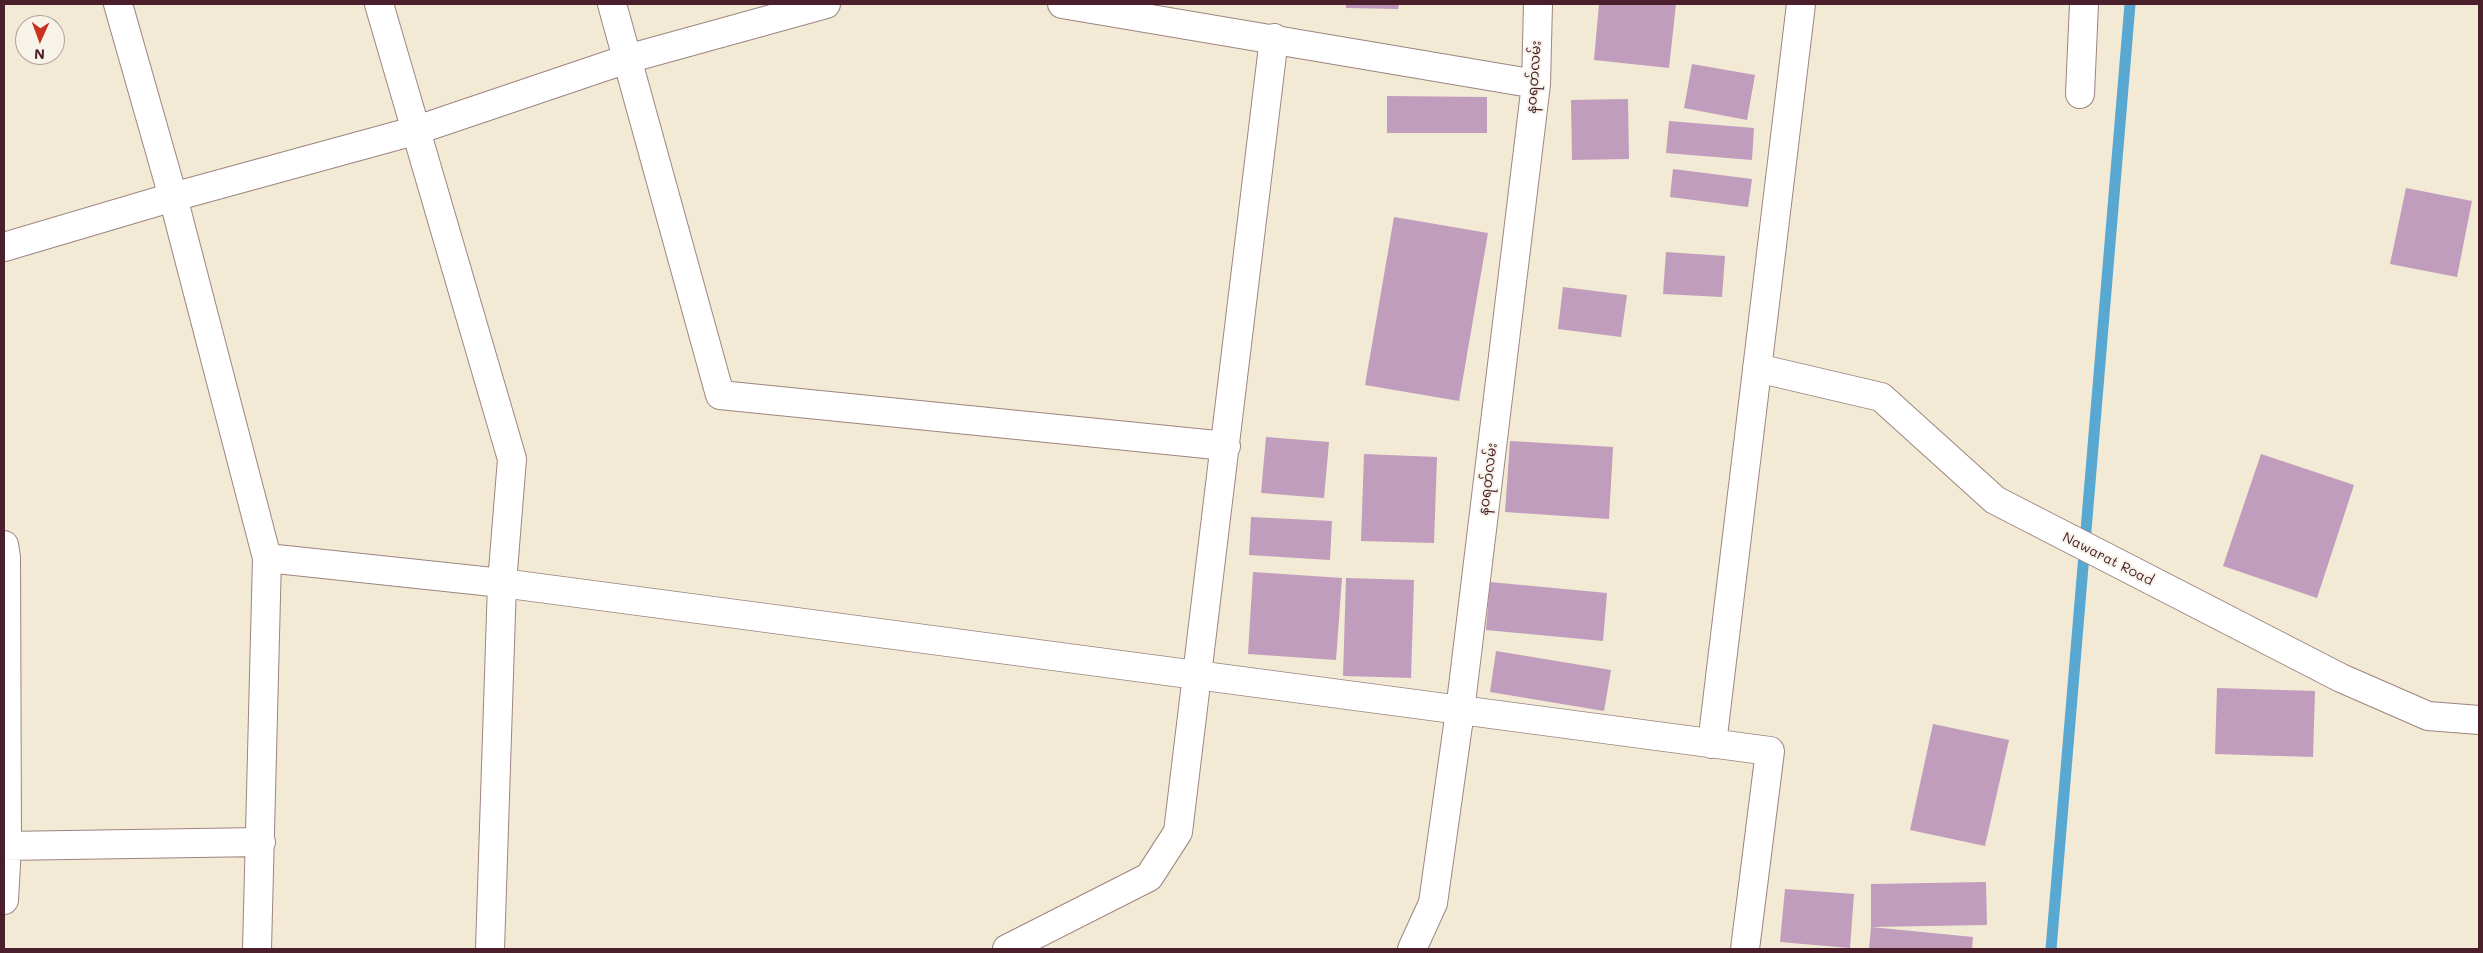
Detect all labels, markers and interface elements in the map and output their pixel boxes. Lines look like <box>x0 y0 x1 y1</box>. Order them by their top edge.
north arrow <box>15 15 65 65</box>
street label: နဝရတ်လမ်း <box>1523 40 1545 114</box>
text: N <box>34 45 45 64</box>
street label: နဝရတ်လမ်း <box>1475 442 1501 516</box>
street label: Nawarat Road <box>2060 529 2156 589</box>

